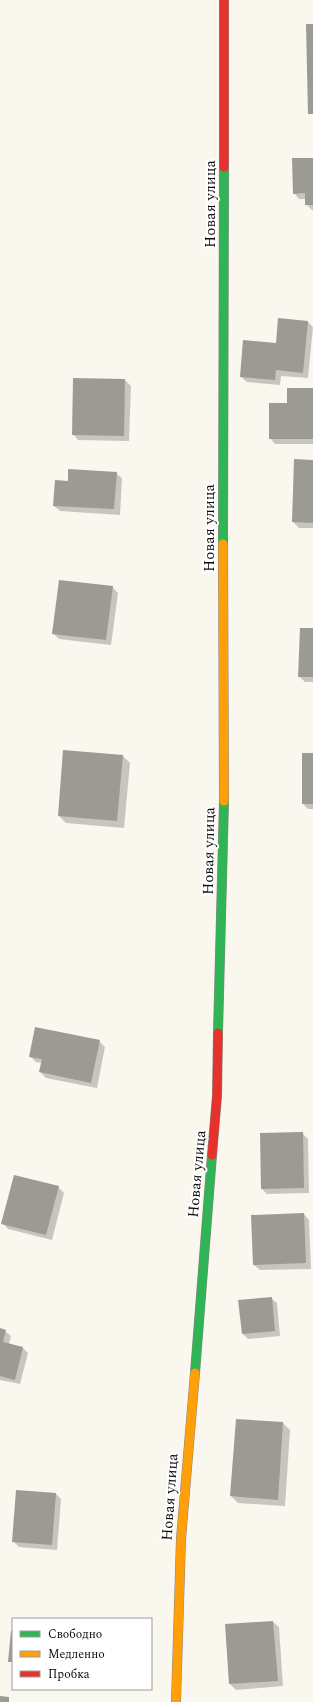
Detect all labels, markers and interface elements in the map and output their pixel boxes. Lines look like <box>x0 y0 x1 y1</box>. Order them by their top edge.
street label: Новая улица <box>199 159 222 248</box>
street label: Новая улица <box>198 483 221 572</box>
street label: Новая улица <box>197 806 221 895</box>
street label: Новая улица <box>182 1129 212 1219</box>
street label: Новая улица <box>155 1452 185 1542</box>
legend <box>12 1618 152 1690</box>
text: Свободно <box>48 1625 102 1644</box>
text: Медленно <box>48 1645 105 1664</box>
text: Пробка <box>48 1665 90 1684</box>

